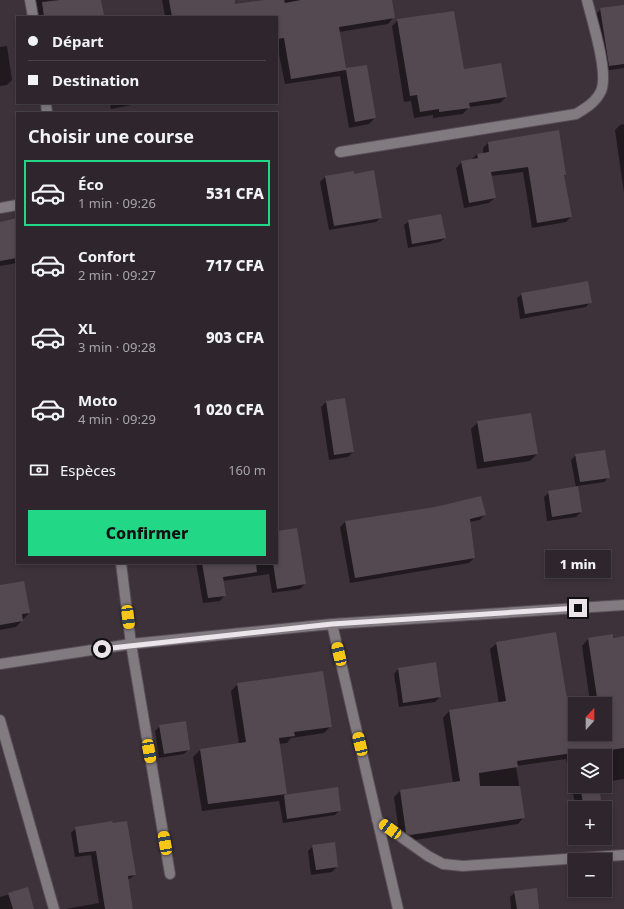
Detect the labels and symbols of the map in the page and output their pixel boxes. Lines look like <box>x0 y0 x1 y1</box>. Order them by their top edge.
callout: 1 min <box>545 550 611 578</box>
route end <box>569 599 587 617</box>
car <box>121 604 135 630</box>
route start <box>93 640 111 658</box>
car <box>330 641 348 667</box>
north arrow <box>568 697 612 741</box>
car <box>351 731 369 757</box>
car <box>141 738 157 764</box>
car <box>377 817 403 841</box>
car <box>157 830 173 856</box>

